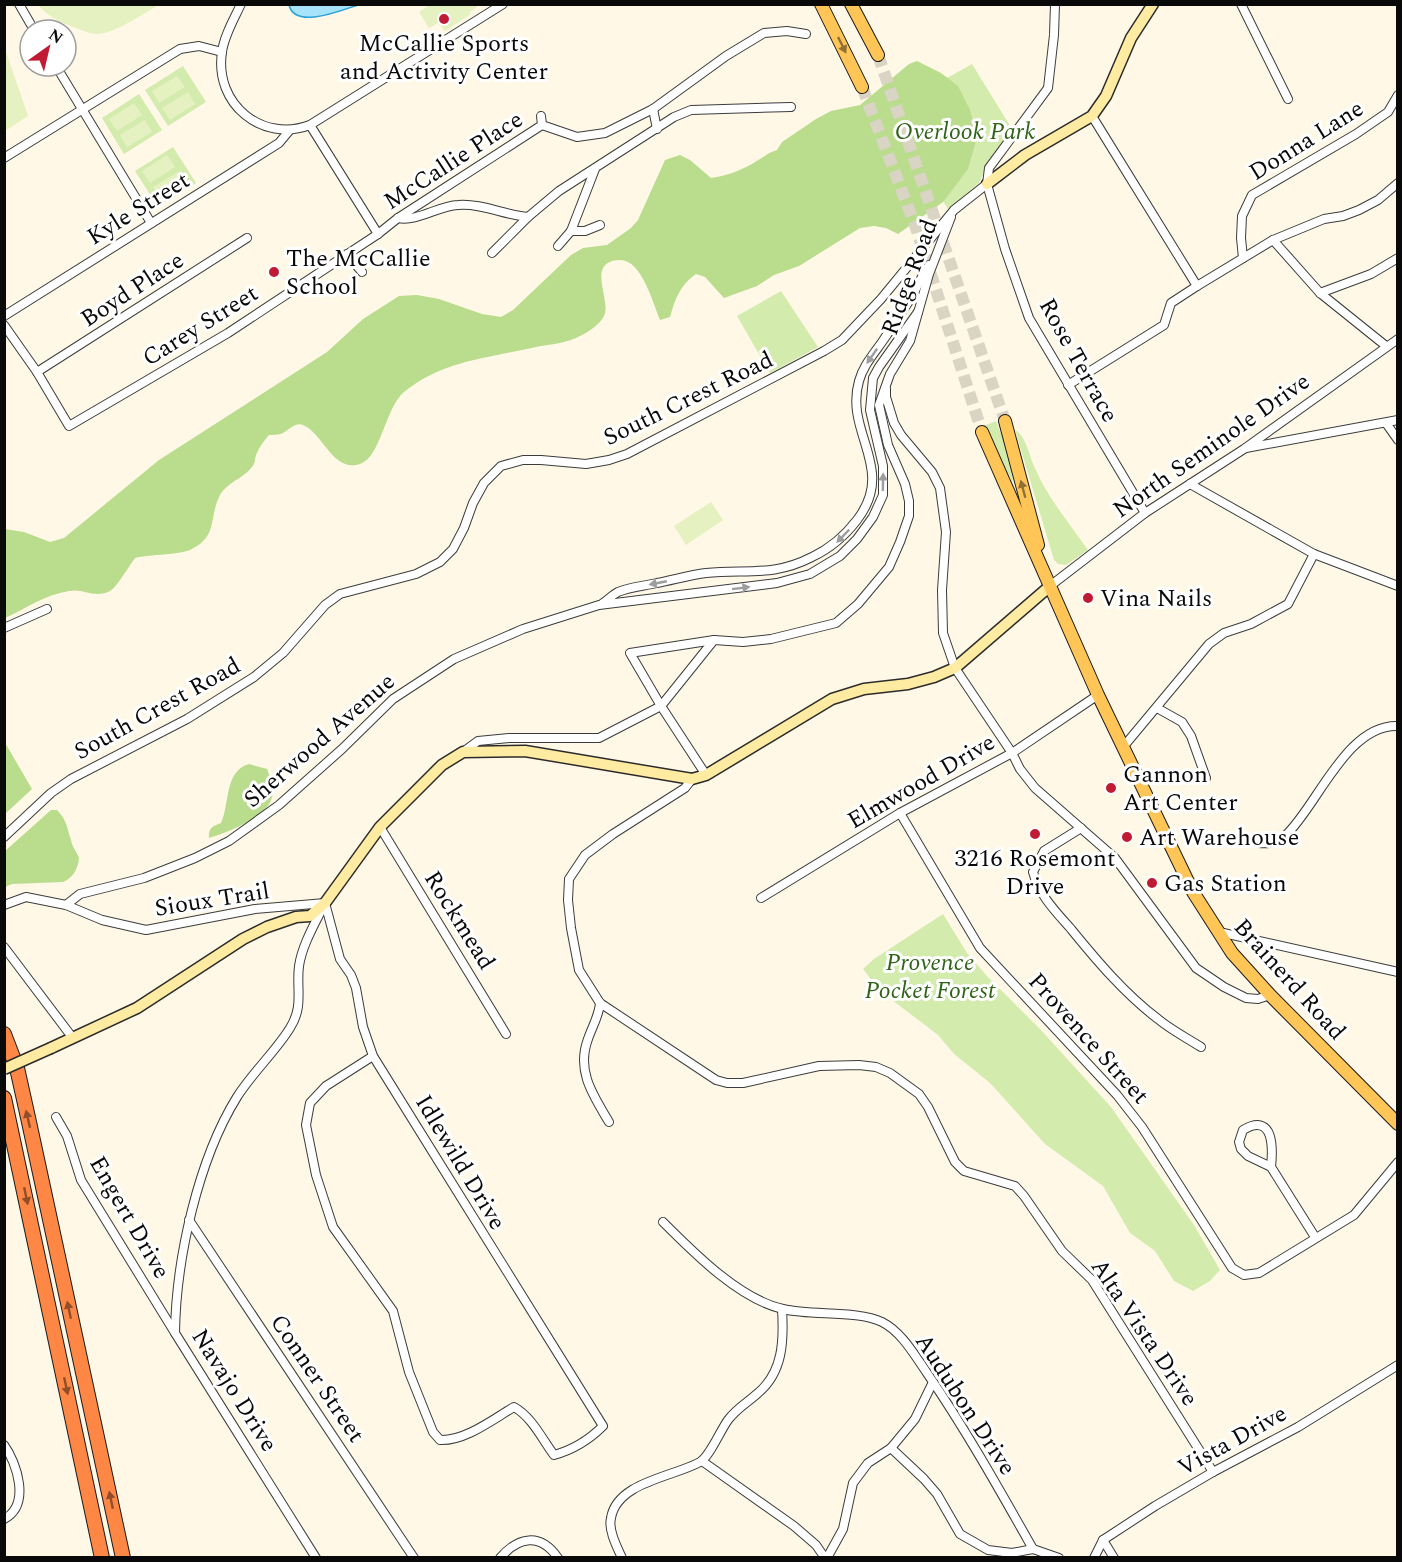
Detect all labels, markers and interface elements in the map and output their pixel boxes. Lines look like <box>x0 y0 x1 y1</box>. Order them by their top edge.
marker: McCallie Sports and Activity Center <box>437 12 451 26</box>
north arrow <box>18 18 78 78</box>
text: N <box>44 23 68 50</box>
place label: McCallie Sports and Activity Center <box>340 26 548 90</box>
one-way arrow <box>837 37 846 54</box>
street label: Donna Lane <box>1242 91 1371 190</box>
street label: McCallie Place <box>377 102 530 220</box>
park label: Overlook Park <box>895 114 1035 150</box>
street label: Kyle Street <box>80 163 197 255</box>
street label: Ridge Road <box>872 214 948 341</box>
place label: The McCallie School <box>286 241 431 305</box>
street label: Boyd Place <box>74 243 191 337</box>
marker: The McCallie School <box>267 265 281 279</box>
street label: Carey Street <box>136 276 266 376</box>
street label: Rose Terrace <box>1029 292 1127 429</box>
street label: South Crest Road <box>597 342 780 456</box>
one-way arrow <box>866 348 878 364</box>
street label: North Seminole Drive <box>1106 364 1317 527</box>
one-way arrow <box>878 472 888 491</box>
one-way arrow <box>1018 480 1028 498</box>
one-way arrow <box>836 528 850 542</box>
one-way arrow <box>649 579 668 588</box>
place label: Vina Nails <box>1100 581 1212 617</box>
one-way arrow <box>731 583 750 593</box>
marker: Vina Nails <box>1081 591 1095 605</box>
street label: South Crest Road <box>68 648 247 770</box>
street label: Sherwood Avenue <box>236 665 403 817</box>
street label: Elmwood Drive <box>841 725 1002 839</box>
place label: Gannon Art Center <box>1123 757 1238 821</box>
marker: Gannon Art Center <box>1104 781 1118 795</box>
place label: Art Warehouse <box>1139 820 1299 856</box>
marker: 3216 Rosemont Drive <box>1028 827 1042 841</box>
marker: Art Warehouse <box>1120 830 1134 844</box>
place label: 3216 Rosemont Drive <box>955 841 1115 905</box>
street label: Rockmead <box>414 864 504 977</box>
place label: Gas Station <box>1164 866 1287 902</box>
street label: Sioux Trail <box>152 873 272 927</box>
marker: Gas Station <box>1145 876 1159 890</box>
street label: Brainerd Road <box>1225 911 1354 1049</box>
park label: Provence Pocket Forest <box>865 945 996 1009</box>
street label: Provence Street <box>1019 965 1157 1113</box>
street label: Idlewild Drive <box>405 1088 515 1237</box>
one-way arrow <box>23 1109 32 1128</box>
street label: Engert Drive <box>79 1149 179 1286</box>
one-way arrow <box>22 1186 31 1205</box>
street label: Alta Vista Drive <box>1081 1251 1207 1414</box>
one-way arrow <box>64 1300 74 1319</box>
street label: Conner Street <box>261 1307 374 1450</box>
street label: Navajo Drive <box>182 1322 286 1459</box>
street label: Audubon Drive <box>906 1326 1025 1483</box>
one-way arrow <box>62 1377 71 1396</box>
street label: Vista Drive <box>1171 1396 1294 1486</box>
one-way arrow <box>105 1491 115 1510</box>

